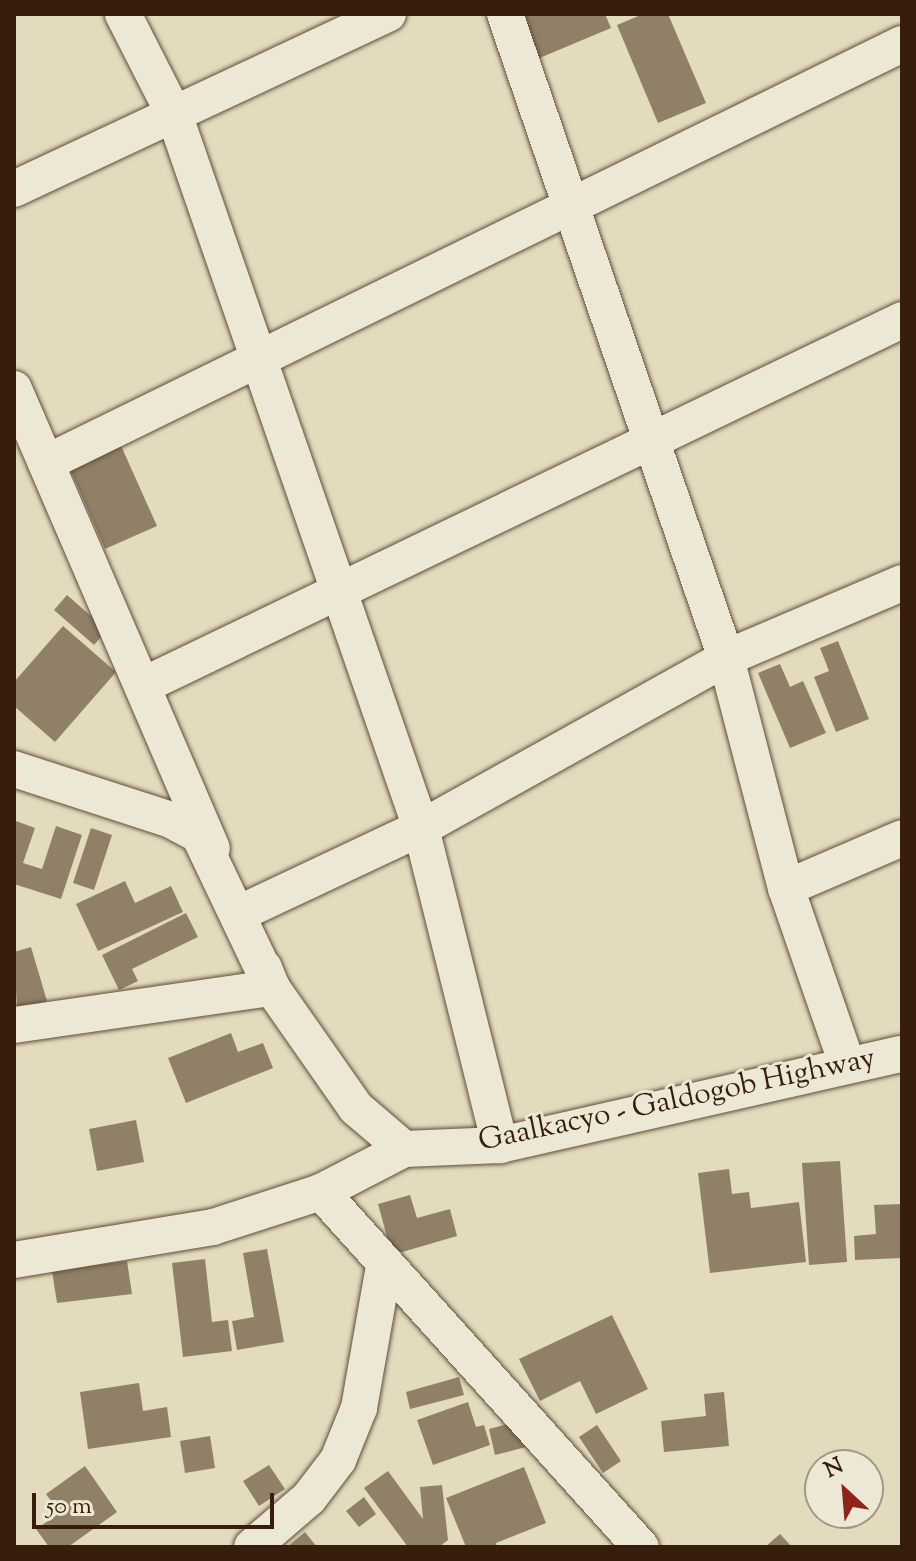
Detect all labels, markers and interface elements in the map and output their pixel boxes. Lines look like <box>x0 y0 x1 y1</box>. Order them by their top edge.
street label: Gaalkacyo - Galdogob Highway <box>475 1041 879 1161</box>
north arrow <box>804 1449 884 1529</box>
text: N <box>819 1451 849 1487</box>
scale bar <box>36 1477 278 1527</box>
text: 50 m <box>46 1490 92 1524</box>

